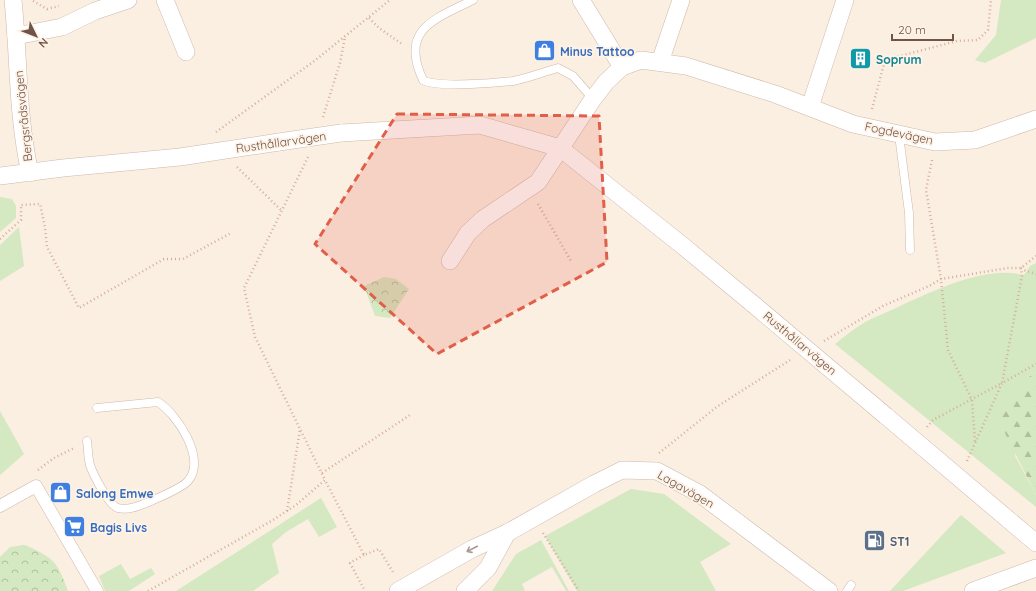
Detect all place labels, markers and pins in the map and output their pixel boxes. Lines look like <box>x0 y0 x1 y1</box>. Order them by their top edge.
shop icon: Minus Tattoo <box>532 38 558 64</box>
place label: Minus Tattoo <box>560 44 635 59</box>
building icon: Soprum <box>848 46 874 72</box>
place label: Soprum <box>876 52 922 67</box>
shop icon: Salong Emwe <box>48 480 74 506</box>
place label: Salong Emwe <box>76 486 154 501</box>
supermarket icon: Bagis Livs <box>62 514 88 540</box>
place label: Bagis Livs <box>90 520 147 535</box>
fuel station icon: ST1 <box>861 528 887 554</box>
place label: ST1 <box>890 534 909 549</box>

